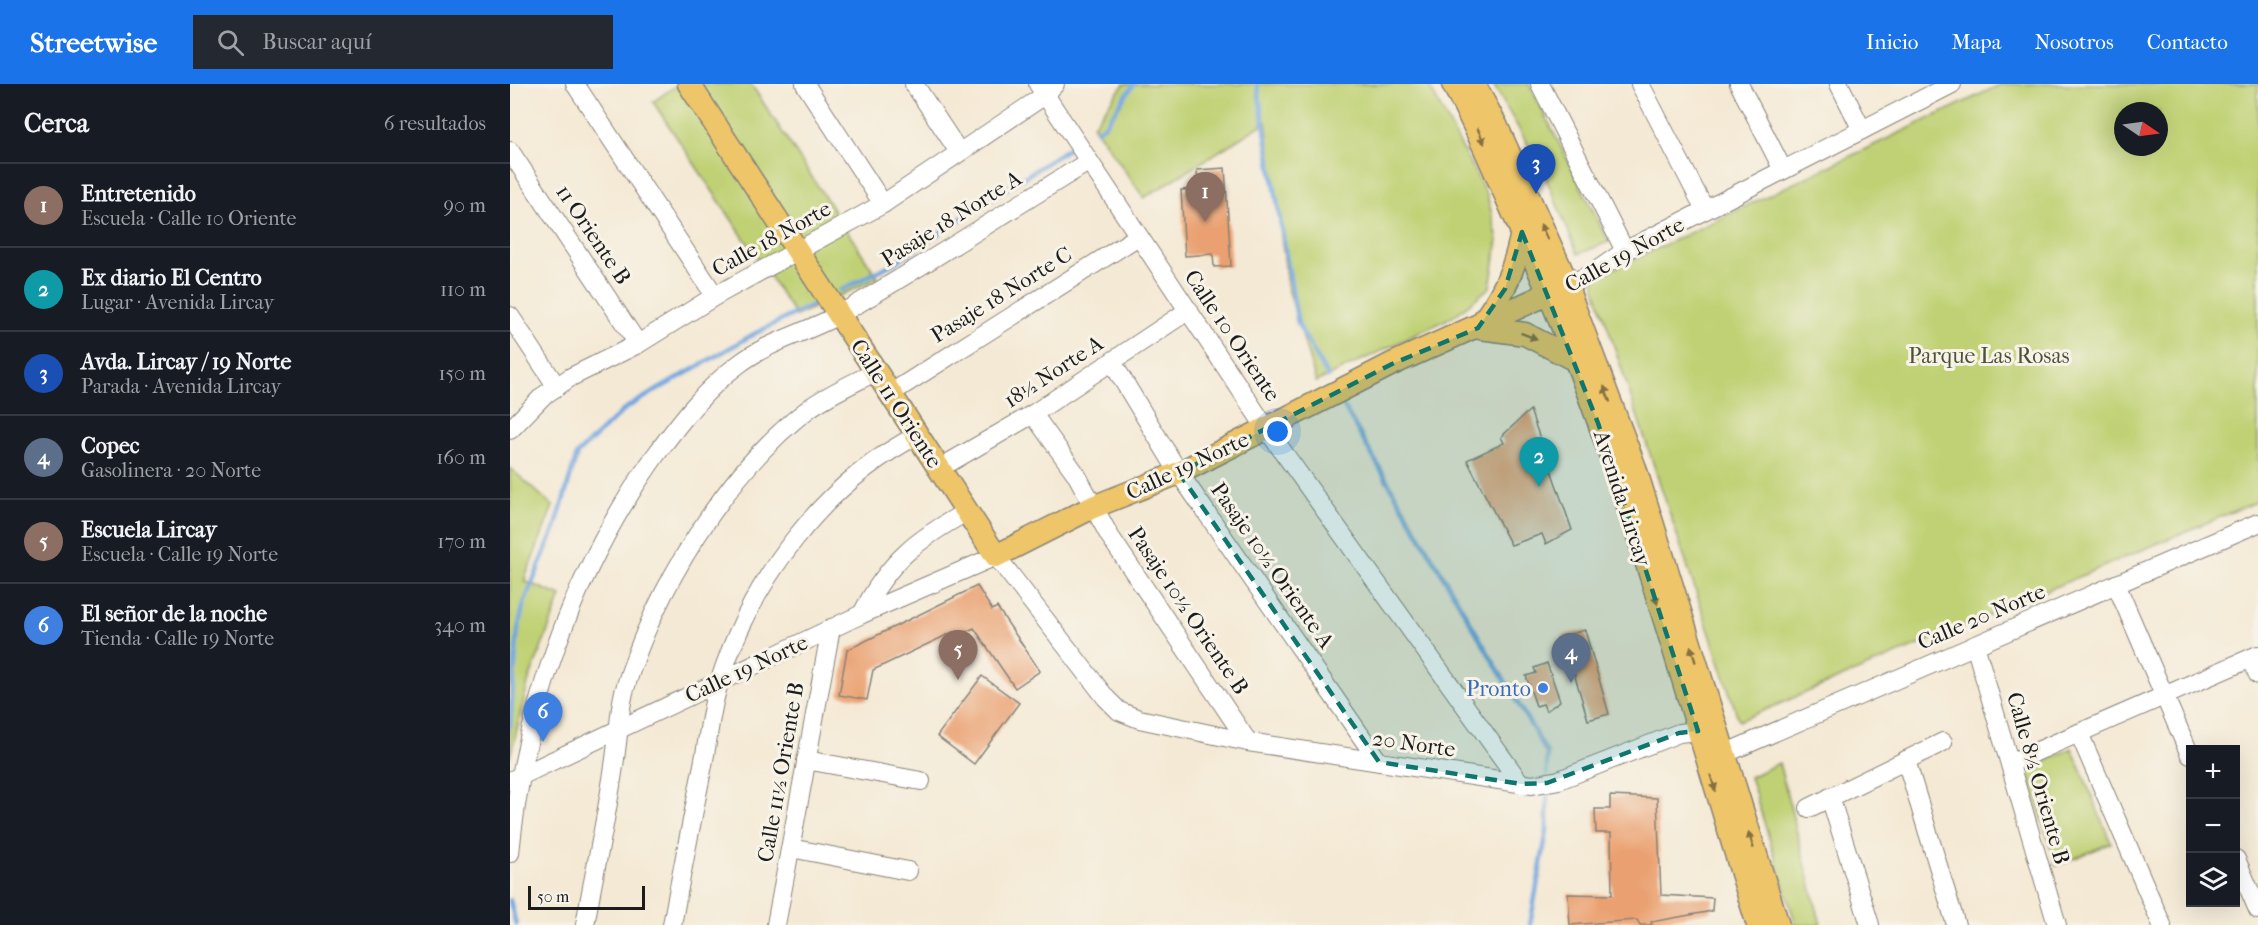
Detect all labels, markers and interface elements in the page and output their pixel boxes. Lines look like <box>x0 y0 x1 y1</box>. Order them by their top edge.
search box <box>193 15 613 69</box>
text: Streetwise <box>30 26 157 59</box>
icon: search <box>214 26 247 59</box>
text: Buscar aquí <box>262 29 372 55</box>
text: Inicio <box>1866 30 1918 54</box>
text: Mapa <box>1951 30 2001 54</box>
text: Nosotros <box>2034 30 2114 54</box>
text: Contacto <box>2147 30 2228 54</box>
north arrow <box>2114 102 2168 156</box>
text: Cerca <box>24 108 89 139</box>
text: 6 resultados <box>384 112 486 135</box>
one-way arrow <box>1476 127 1485 144</box>
pin: 3 <box>1516 144 1556 194</box>
street label: Pasaje 18 Norte A <box>876 165 1027 272</box>
pin: 1 <box>1186 172 1224 222</box>
street label: 11 Oriente B <box>550 180 636 289</box>
text: Entretenido <box>81 181 196 207</box>
text: 1 <box>40 194 47 217</box>
text: 90 m <box>444 194 486 217</box>
street label: Calle 18 Norte <box>708 196 835 282</box>
text: Escuela · Calle 10 Oriente <box>81 207 297 230</box>
street label: Calle 19 Norte <box>1560 211 1689 298</box>
one-way arrow <box>1539 223 1548 241</box>
street label: Pasaje 18 Norte C <box>926 241 1077 349</box>
text: Ex diario El Centro <box>81 265 262 291</box>
street label: Calle 10 Oriente <box>1179 265 1286 406</box>
text: 2 <box>38 278 49 301</box>
text: 110 m <box>440 278 486 301</box>
text: Lugar · Avenida Lircay <box>81 291 274 314</box>
street label: 18½ Norte A <box>999 330 1109 414</box>
one-way arrow <box>1520 331 1538 341</box>
street label: Calle 11 Oriente <box>845 334 948 473</box>
park label: Parque Las Rosas <box>1908 343 2070 369</box>
text: Avda. Lircay / 19 Norte <box>81 349 291 375</box>
text: 3 <box>39 362 48 385</box>
text: 150 m <box>438 362 486 385</box>
text: Parada · Avenida Lircay <box>81 375 281 398</box>
one-way arrow <box>1602 385 1611 403</box>
your location <box>1263 417 1292 446</box>
street label: Calle 19 Norte <box>1122 426 1253 506</box>
street label: Avenida Lircay <box>1588 426 1657 571</box>
text: Copec <box>81 433 140 459</box>
pin: 2 <box>1520 438 1558 487</box>
text: 4 <box>38 446 49 469</box>
text: 160 m <box>436 446 486 469</box>
text: Gasolinera · 20 Norte <box>81 459 261 482</box>
street label: Pasaje 10½ Oriente A <box>1205 478 1340 654</box>
text: Escuela Lircay <box>81 517 217 543</box>
street label: Pasaje 10½ Oriente B <box>1122 522 1254 699</box>
text: 5 <box>39 530 48 553</box>
text: 170 m <box>437 530 486 553</box>
text: Escuela · Calle 19 Norte <box>81 543 278 566</box>
street label: Calle 20 Norte <box>1914 578 2049 656</box>
one-way arrow <box>1651 587 1660 605</box>
text: El señor de la noche <box>81 601 267 627</box>
text: 6 <box>38 614 49 637</box>
text: 340 m <box>434 614 486 637</box>
text: Tienda · Calle 19 Norte <box>81 627 274 650</box>
street label: Calle 19 Norte <box>681 629 812 709</box>
pin: 5 <box>938 630 978 680</box>
pin: 4 <box>1552 634 1590 683</box>
one-way arrow <box>1688 645 1697 663</box>
place label: Pronto <box>1466 676 1531 702</box>
street label: Calle 11½ Oriente B <box>752 680 810 864</box>
marker: Pronto <box>1536 681 1550 695</box>
street label: Calle 8½ Oriente B <box>2001 689 2075 867</box>
pin: 6 <box>524 692 562 742</box>
street label: 20 Norte <box>1371 725 1457 763</box>
map controls <box>2186 745 2240 907</box>
button: + <box>2186 745 2240 799</box>
one-way arrow <box>1709 774 1719 792</box>
button: − <box>2186 799 2240 853</box>
one-way arrow <box>1746 831 1755 849</box>
button: layers <box>2186 853 2240 907</box>
scale bar <box>528 883 645 910</box>
text: 50 m <box>537 887 569 906</box>

